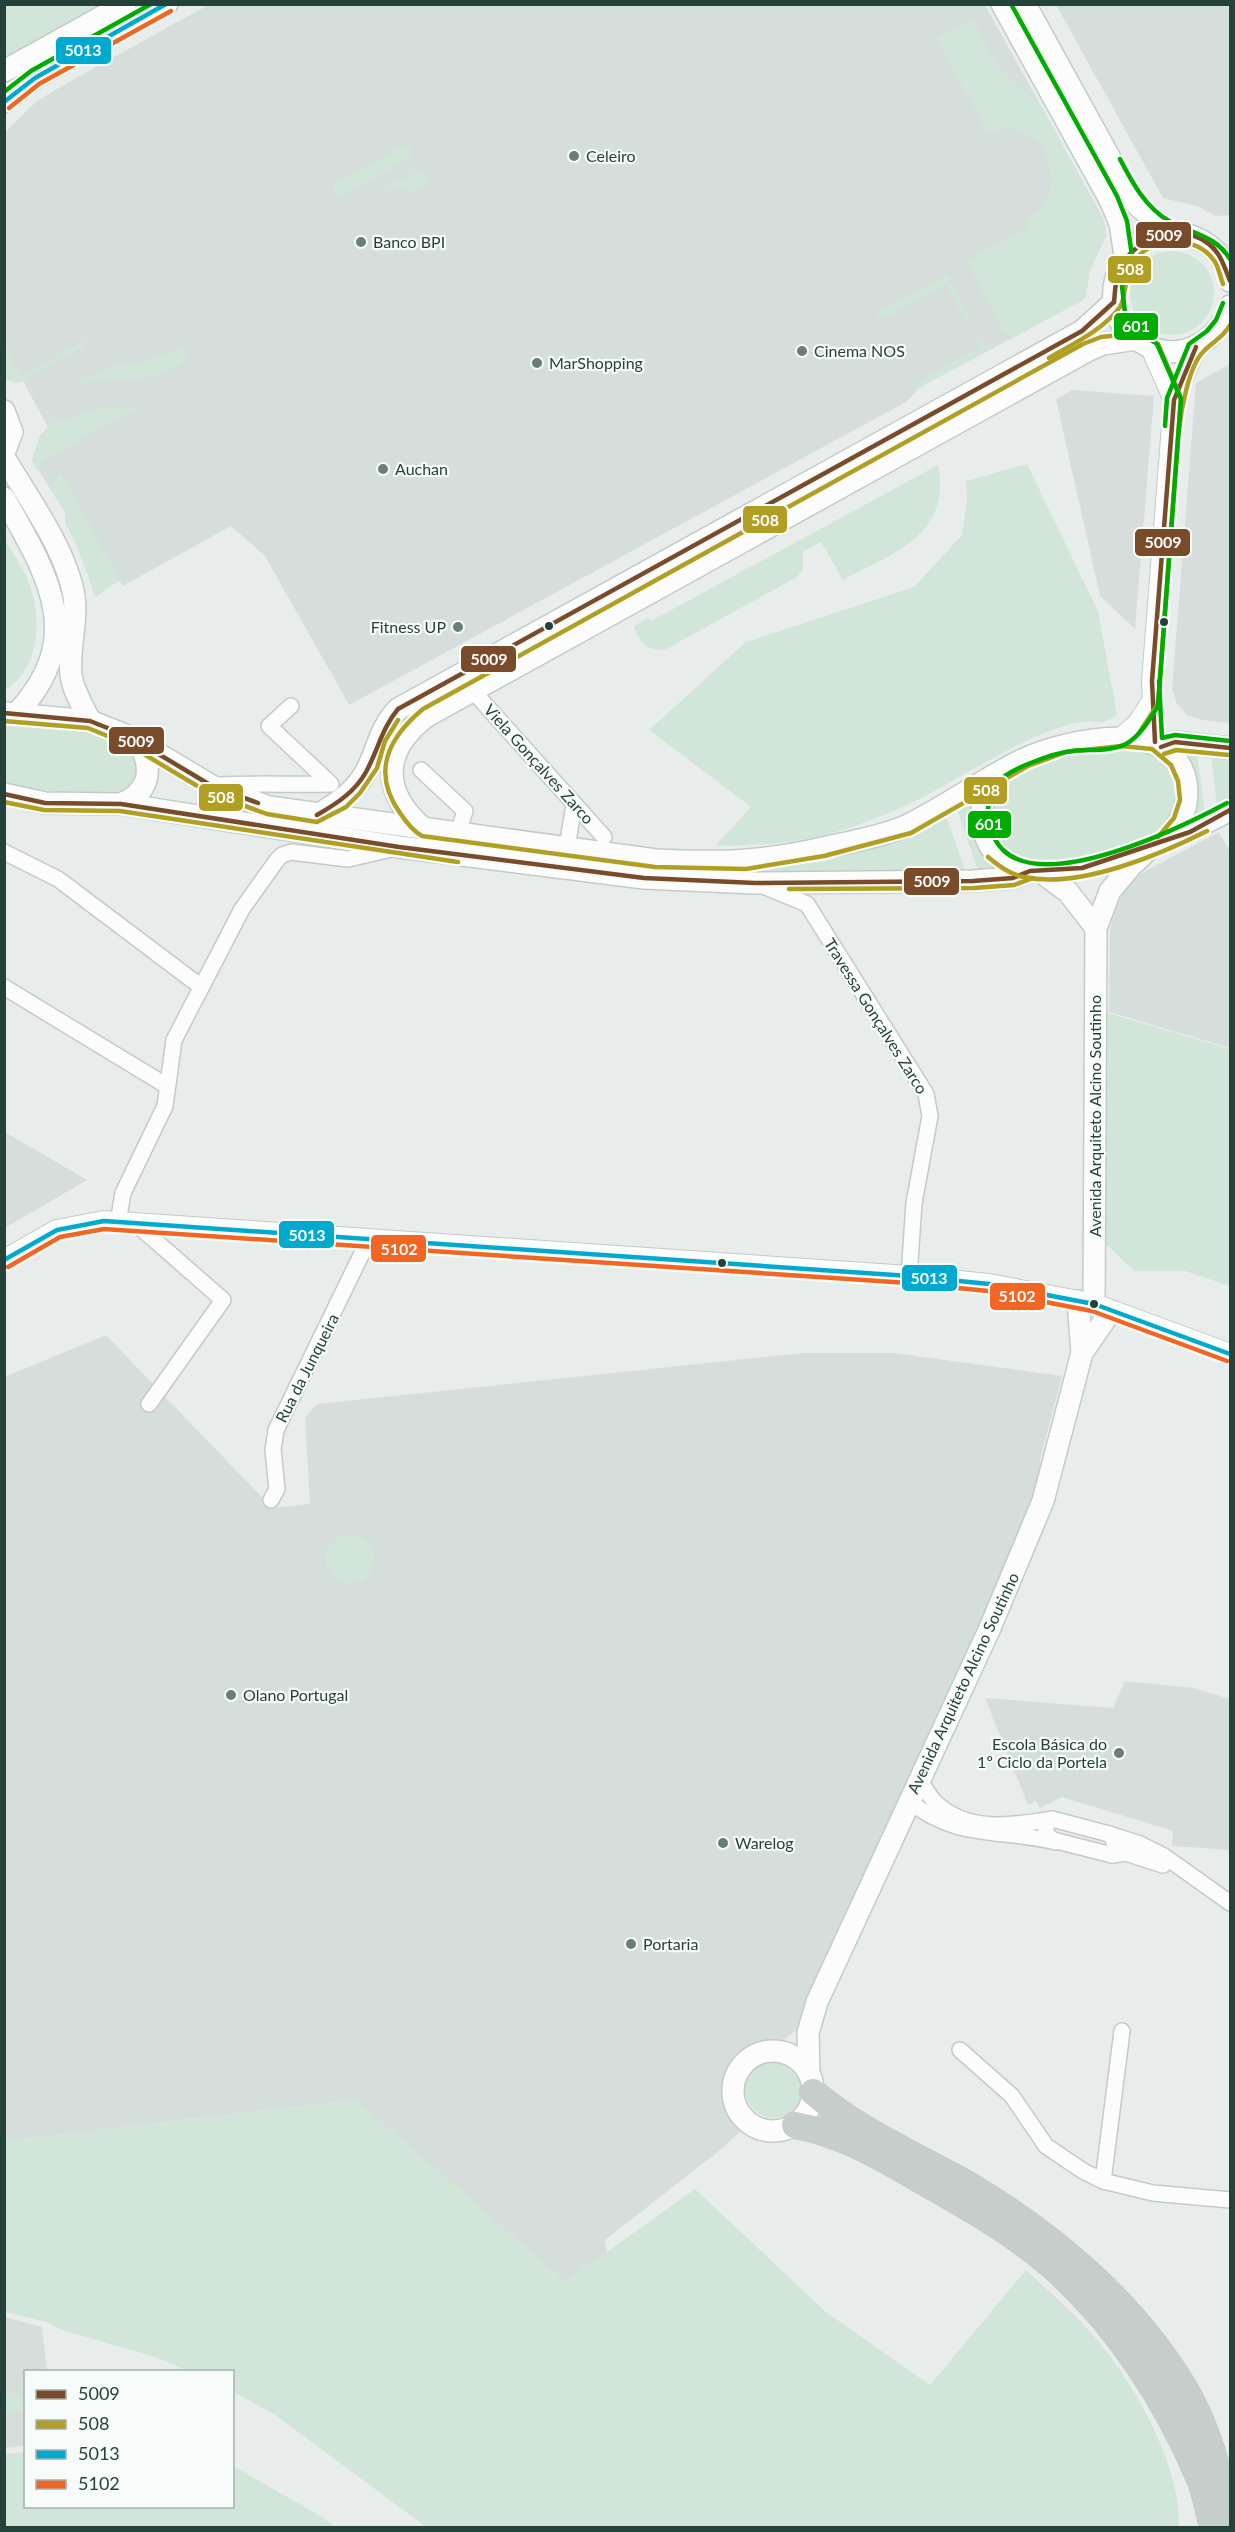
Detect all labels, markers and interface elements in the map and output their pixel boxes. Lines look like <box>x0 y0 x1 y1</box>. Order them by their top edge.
line badge: 5013 <box>55 36 112 65</box>
text: 5013 <box>64 40 102 59</box>
place label: Celeiro <box>586 146 636 165</box>
marker: Celeiro <box>567 149 581 163</box>
line badge: 5009 <box>1135 221 1192 249</box>
text: 5009 <box>1145 225 1183 244</box>
place label: Banco BPI <box>373 232 445 251</box>
marker: Banco BPI <box>354 235 368 249</box>
line badge: 508 <box>1107 255 1152 284</box>
text: 508 <box>1116 259 1144 278</box>
line badge: 601 <box>1113 312 1159 341</box>
text: 601 <box>1122 316 1150 335</box>
place label: Cinema NOS <box>814 341 905 360</box>
marker: Cinema NOS <box>795 344 809 358</box>
place label: MarShopping <box>549 353 643 372</box>
marker: MarShopping <box>530 356 544 370</box>
place label: Auchan <box>395 459 448 478</box>
marker: Auchan <box>376 462 390 476</box>
line badge: 508 <box>742 505 788 534</box>
text: 508 <box>751 510 779 529</box>
line badge: 5009 <box>1134 528 1191 557</box>
text: 5009 <box>1144 532 1182 551</box>
unlabelled marker <box>1158 616 1170 628</box>
place label: Fitness UP <box>371 617 446 636</box>
marker: Fitness UP <box>451 620 465 634</box>
unlabelled marker <box>543 620 555 632</box>
line badge: 5009 <box>460 645 517 673</box>
text: 5009 <box>470 649 508 668</box>
street label: Viela Gonçalves Zarco <box>480 700 598 828</box>
line badge: 5009 <box>108 726 165 755</box>
text: 5009 <box>117 731 155 750</box>
line badge: 508 <box>963 776 1008 805</box>
text: 508 <box>972 780 1000 799</box>
line badge: 508 <box>198 783 244 812</box>
text: 508 <box>207 787 235 806</box>
line badge: 601 <box>967 810 1012 839</box>
text: 601 <box>975 814 1003 833</box>
line badge: 5009 <box>903 867 960 896</box>
text: 5009 <box>913 871 951 890</box>
street label: Travessa Gonçalves Zarco <box>821 935 932 1097</box>
street label: Avenida Arquiteto Alcino Soutinho <box>1085 995 1104 1237</box>
line badge: 5013 <box>278 1220 335 1249</box>
text: 5013 <box>288 1225 326 1244</box>
line badge: 5102 <box>370 1234 427 1263</box>
text: 5102 <box>380 1239 418 1258</box>
unlabelled marker <box>716 1257 728 1269</box>
line badge: 5013 <box>901 1264 958 1292</box>
text: 5013 <box>910 1268 948 1287</box>
line badge: 5102 <box>989 1282 1046 1311</box>
text: 5102 <box>998 1286 1036 1305</box>
unlabelled marker <box>1088 1298 1100 1310</box>
street label: Rua da Junqueira <box>271 1310 342 1425</box>
street label: Avenida Arquiteto Alcino Soutinho <box>903 1569 1022 1796</box>
place label: Olano Portugal <box>243 1685 348 1704</box>
marker: Olano Portugal <box>224 1688 238 1702</box>
place label: Escola Básica do 1º Ciclo da Portela <box>977 1734 1107 1771</box>
marker: Escola Básica do 1º Ciclo da Portela <box>1112 1746 1126 1760</box>
place label: Warelog <box>735 1833 794 1852</box>
marker: Warelog <box>716 1836 730 1850</box>
place label: Portaria <box>643 1934 698 1953</box>
marker: Portaria <box>624 1937 638 1951</box>
legend <box>24 2370 234 2508</box>
text: 5009 <box>78 2382 120 2404</box>
text: 508 <box>78 2412 109 2434</box>
text: 5013 <box>78 2442 120 2464</box>
text: 5102 <box>78 2472 120 2494</box>

